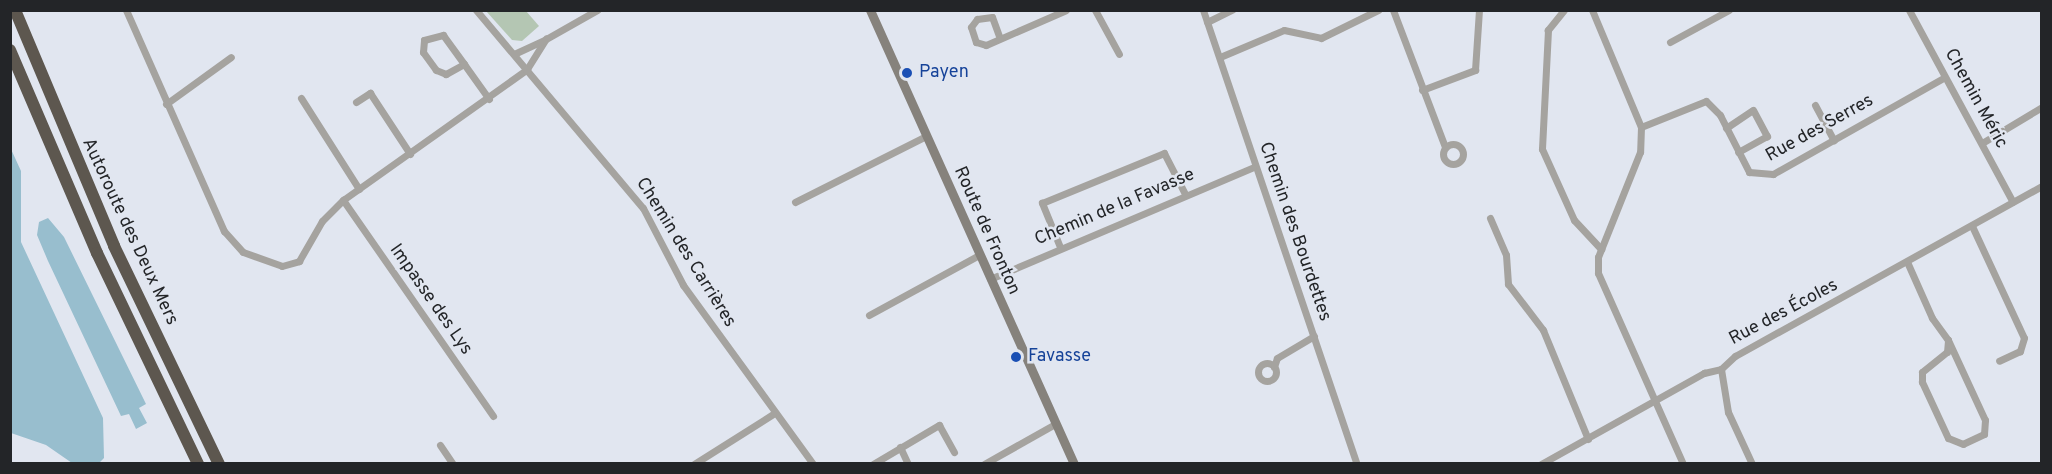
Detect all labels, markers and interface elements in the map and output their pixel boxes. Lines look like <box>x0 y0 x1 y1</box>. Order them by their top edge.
street label: Chemin Méric <box>1939 45 2011 153</box>
place label: Payen <box>919 62 969 84</box>
marker: Payen <box>900 66 914 80</box>
street label: Rue des Serres <box>1762 91 1878 167</box>
street label: Autoroute des Deux Mers <box>76 135 182 329</box>
street label: Chemin des Bourdettes <box>1253 140 1335 324</box>
street label: Route de Fronton <box>948 164 1024 298</box>
street label: Chemin de la Favasse <box>1032 165 1198 251</box>
street label: Chemin des Carrières <box>630 174 740 332</box>
street label: Impasse des Lys <box>384 240 476 360</box>
street label: Rue des Écoles <box>1726 275 1842 351</box>
place label: Favasse <box>1028 346 1091 368</box>
marker: Favasse <box>1009 350 1023 364</box>

